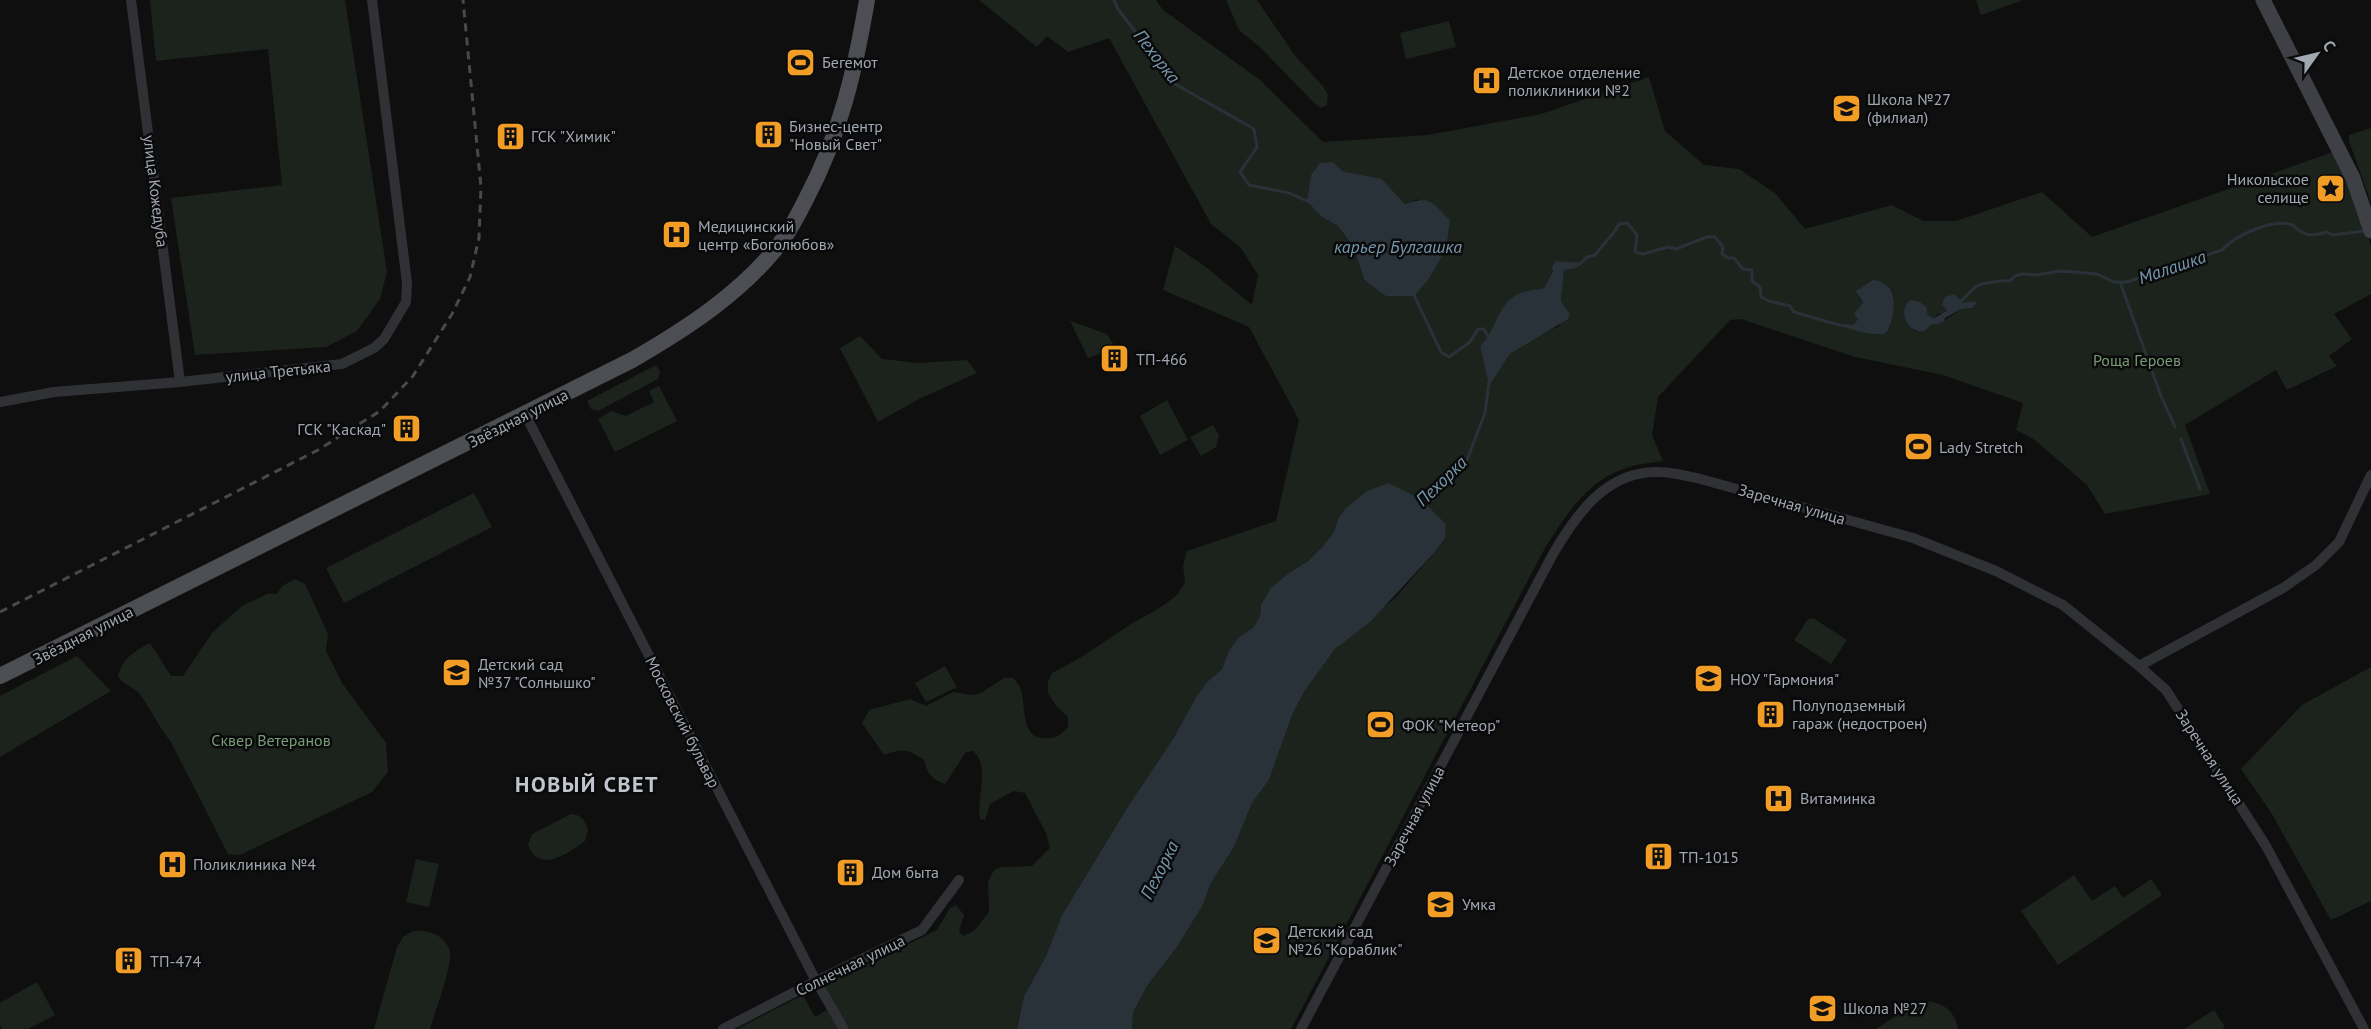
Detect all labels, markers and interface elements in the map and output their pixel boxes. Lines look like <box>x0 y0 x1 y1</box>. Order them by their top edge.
water label: Пехорка <box>1129 24 1185 88</box>
north arrow <box>2287 24 2347 84</box>
text: С <box>2319 36 2340 55</box>
sports icon: Бегемот <box>785 46 817 78</box>
place label: Бегемот <box>822 52 878 72</box>
place label: Детское отделение поликлиники №2 <box>1508 62 1641 100</box>
hospital icon: Детское отделение поликлиники №2 <box>1471 65 1503 97</box>
place label: Школа №27 (филиал) <box>1867 89 1951 127</box>
school or university icon: Школа №27 (филиал) <box>1830 92 1862 124</box>
place label: Бизнес-центр "Новый Свет" <box>789 116 883 154</box>
building icon: Бизнес-центр "Новый Свет" <box>752 119 784 151</box>
building icon: ГСК "Химик" <box>494 120 526 152</box>
place label: ГСК "Химик" <box>531 126 616 146</box>
street label: улица Кожедуба <box>139 134 173 248</box>
place label: Никольское селище <box>2227 169 2309 207</box>
place icon: Никольское селище <box>2314 172 2346 204</box>
place label: Медицинский центр «Боголюбов» <box>698 216 835 254</box>
hospital icon: Медицинский центр «Боголюбов» <box>661 219 693 251</box>
water label: карьер Булгашка <box>1334 235 1462 258</box>
water label: Малашка <box>2135 245 2209 289</box>
building icon: ТП-466 <box>1099 343 1131 375</box>
place label: ТП-466 <box>1136 349 1187 369</box>
park label: Роща Героев <box>2093 350 2181 370</box>
street label: улица Третьяка <box>225 356 331 386</box>
street label: Звёздная улица <box>465 384 571 452</box>
building icon: ГСК "Каскад" <box>391 413 423 445</box>
place label: ГСК "Каскад" <box>297 419 386 439</box>
sports icon: Lady Stretch <box>1902 431 1934 463</box>
place label: Lady Stretch <box>1939 437 2023 457</box>
water label: Пехорка <box>1411 451 1472 511</box>
street label: Заречная улица <box>1736 479 1848 529</box>
street label: Звёздная улица <box>30 601 136 669</box>
street label: Московский бульвар <box>641 653 725 791</box>
place label: Детский сад №37 "Солнышко" <box>478 654 596 692</box>
school or university icon: Детский сад №37 "Солнышко" <box>441 657 473 689</box>
school or university icon: НОУ "Гармония" <box>1693 663 1725 695</box>
place label: НОУ "Гармония" <box>1730 669 1839 689</box>
place label: Полуподземный гараж (недостроен) <box>1792 695 1927 733</box>
building icon: Полуподземный гараж (недостроен) <box>1755 698 1787 730</box>
street label: Заречная улица <box>2172 705 2248 809</box>
sports icon: ФОК "Метеор" <box>1365 709 1397 741</box>
place label: ФОК "Метеор" <box>1402 715 1500 735</box>
park label: Сквер Ветеранов <box>211 730 331 750</box>
street label: Заречная улица <box>1379 763 1449 869</box>
district label: НОВЫЙ СВЕТ <box>515 770 659 798</box>
hospital icon: Витаминка <box>1763 782 1795 814</box>
place label: Витаминка <box>1800 788 1876 808</box>
water label: Пехорка <box>1135 837 1184 903</box>
building icon: ТП-1015 <box>1642 841 1674 873</box>
place label: ТП-1015 <box>1679 847 1739 867</box>
hospital icon: Поликлиника №4 <box>156 848 188 880</box>
place label: Поликлиника №4 <box>193 854 316 874</box>
building icon: Дом быта <box>835 856 867 888</box>
place label: Дом быта <box>872 862 939 882</box>
school or university icon: Умка <box>1425 888 1457 920</box>
place label: Умка <box>1462 894 1496 914</box>
place label: Детский сад №26 "Кораблик" <box>1288 921 1403 959</box>
school or university icon: Детский сад №26 "Кораблик" <box>1251 924 1283 956</box>
street label: Солнечная улица <box>792 930 908 1000</box>
building icon: ТП-474 <box>113 945 145 977</box>
place label: ТП-474 <box>150 951 202 971</box>
school or university icon: Школа №27 <box>1806 992 1838 1024</box>
place label: Школа №27 <box>1843 998 1927 1018</box>

